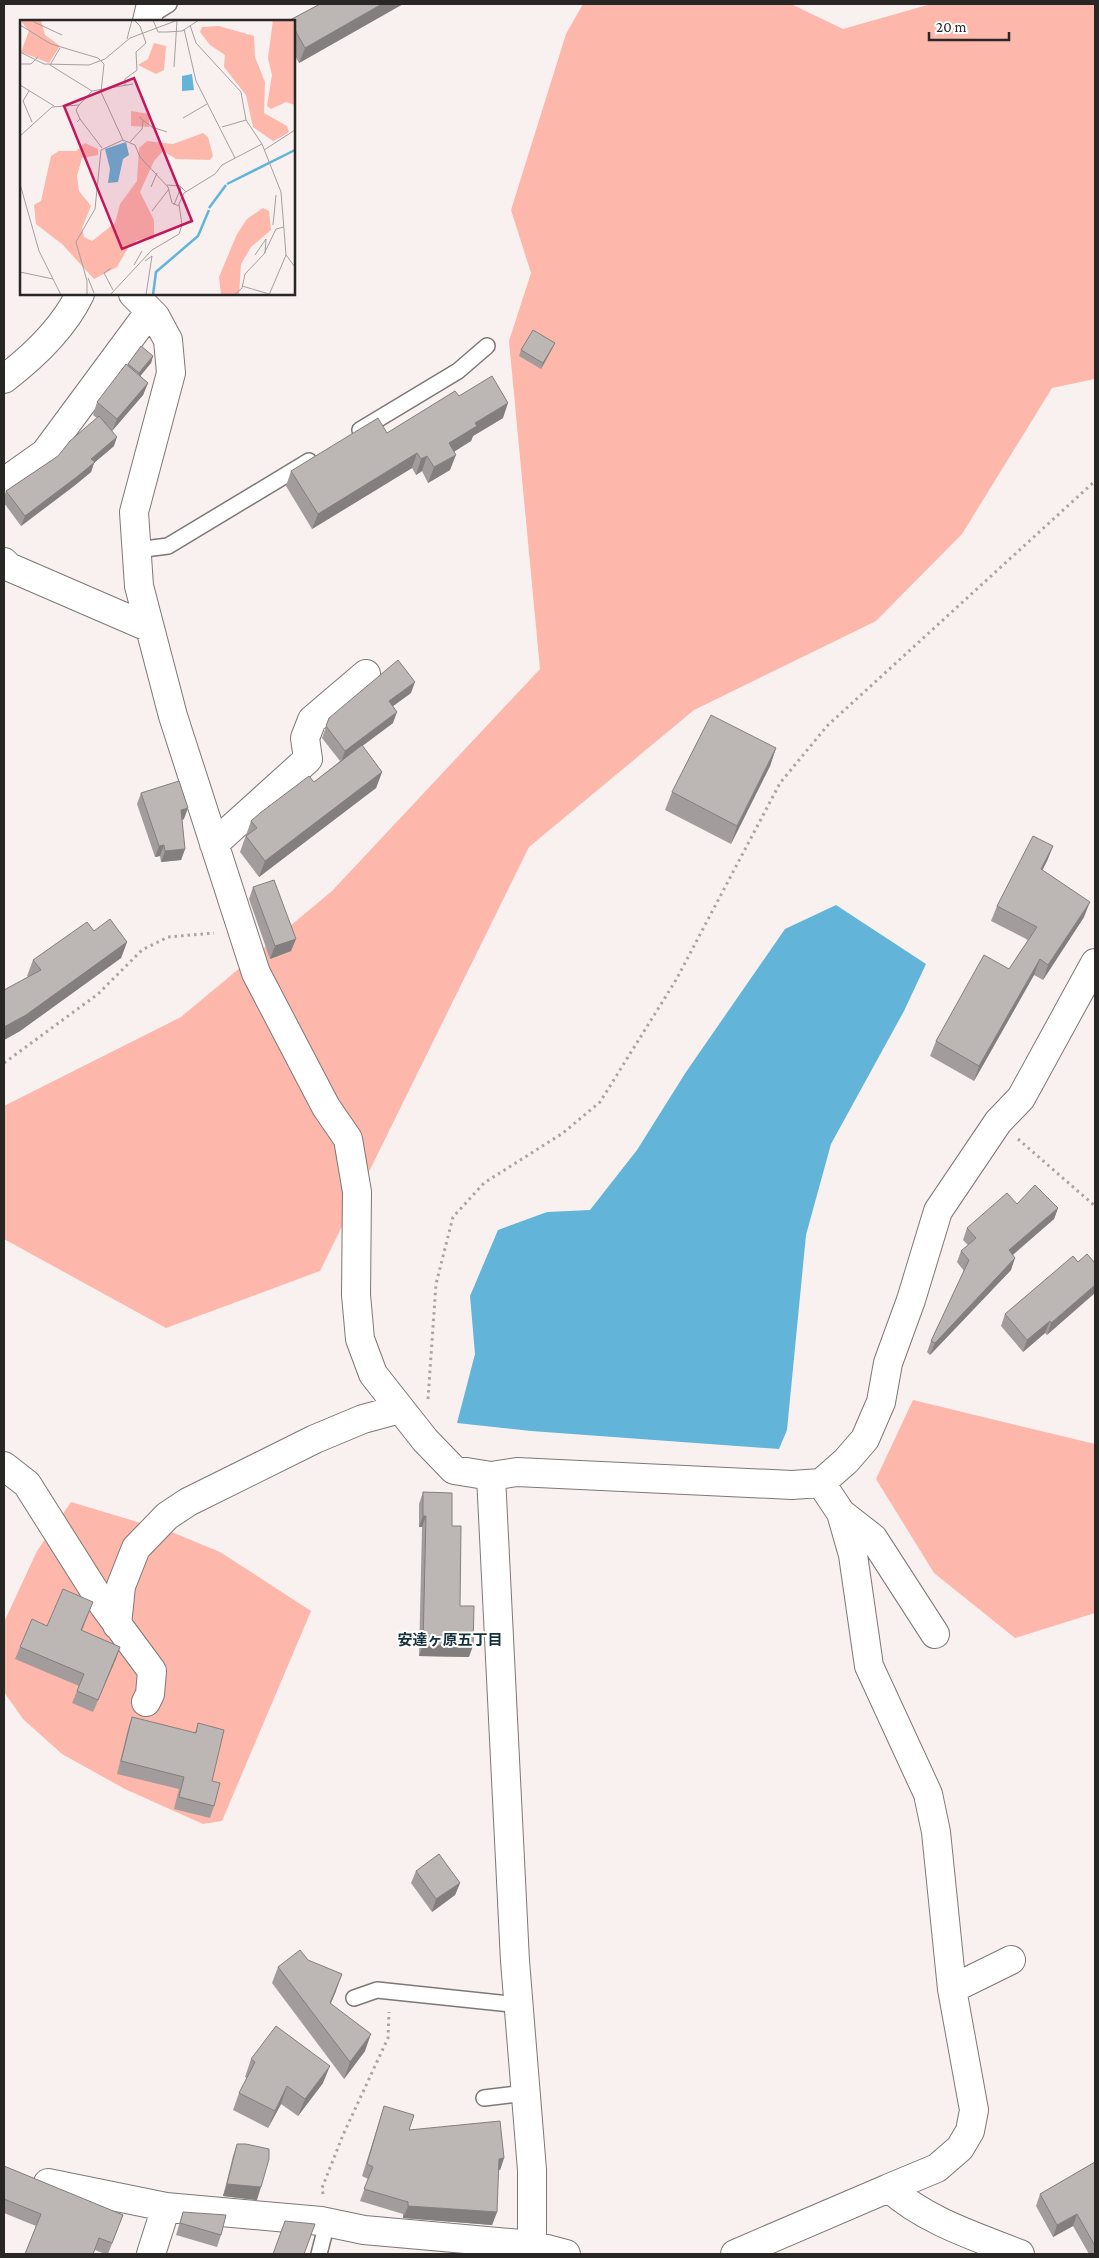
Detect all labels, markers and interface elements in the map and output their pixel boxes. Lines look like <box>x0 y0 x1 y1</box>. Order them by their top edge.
scale bar <box>929 10 1009 42</box>
text: 20 m <box>936 19 967 35</box>
inset map <box>20 20 295 295</box>
district label: 安達ヶ原五丁目 <box>397 1632 503 1648</box>

